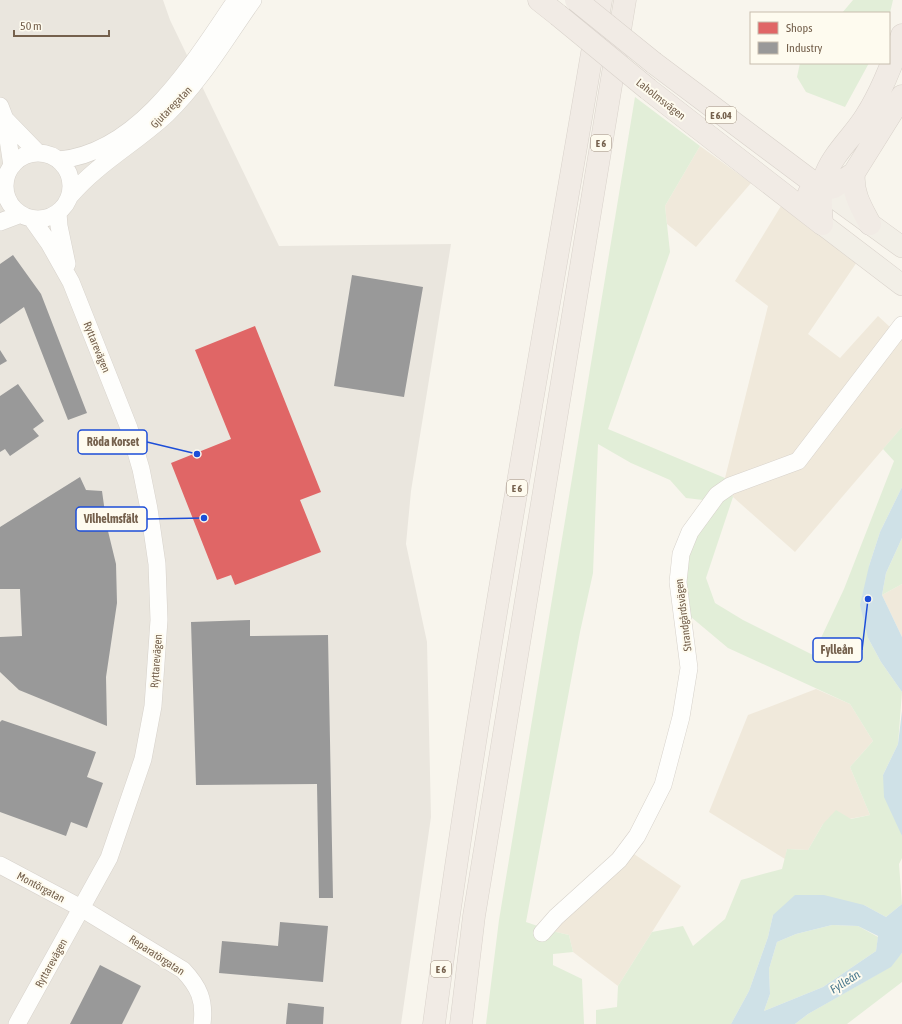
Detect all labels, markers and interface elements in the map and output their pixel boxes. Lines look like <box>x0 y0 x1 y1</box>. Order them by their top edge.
scale bar <box>14 12 109 38</box>
legend <box>750 12 890 64</box>
text: 50 m <box>20 19 42 33</box>
text: Shops <box>786 21 812 35</box>
text: Industry <box>786 41 823 55</box>
street label: Laholmsvägen <box>634 76 688 122</box>
street label: Gjutaregatan <box>148 84 194 130</box>
road number: E 6.04 <box>706 107 736 123</box>
road number: E 6 <box>591 135 611 151</box>
street label: Ryttarevägen <box>81 320 113 374</box>
callout: Röda Korset <box>78 430 147 454</box>
text: Röda Korset <box>87 435 140 449</box>
road number: E 6 <box>507 480 527 496</box>
callout: Vilhelmsfält <box>76 507 147 531</box>
text: Vilhelmsfält <box>83 512 139 526</box>
street label: Strandgårdsvägen <box>673 578 693 652</box>
street label: Ryttarevägen <box>148 634 164 688</box>
callout: Fylleån <box>813 638 862 662</box>
text: Fylleån <box>821 643 854 657</box>
street label: Montörgatan <box>15 869 67 905</box>
street label: Reparatörgatan <box>127 933 187 977</box>
street label: Ryttarevägen <box>33 936 69 990</box>
road number: E 6 <box>431 961 451 977</box>
water label: Fylleån <box>827 967 863 997</box>

